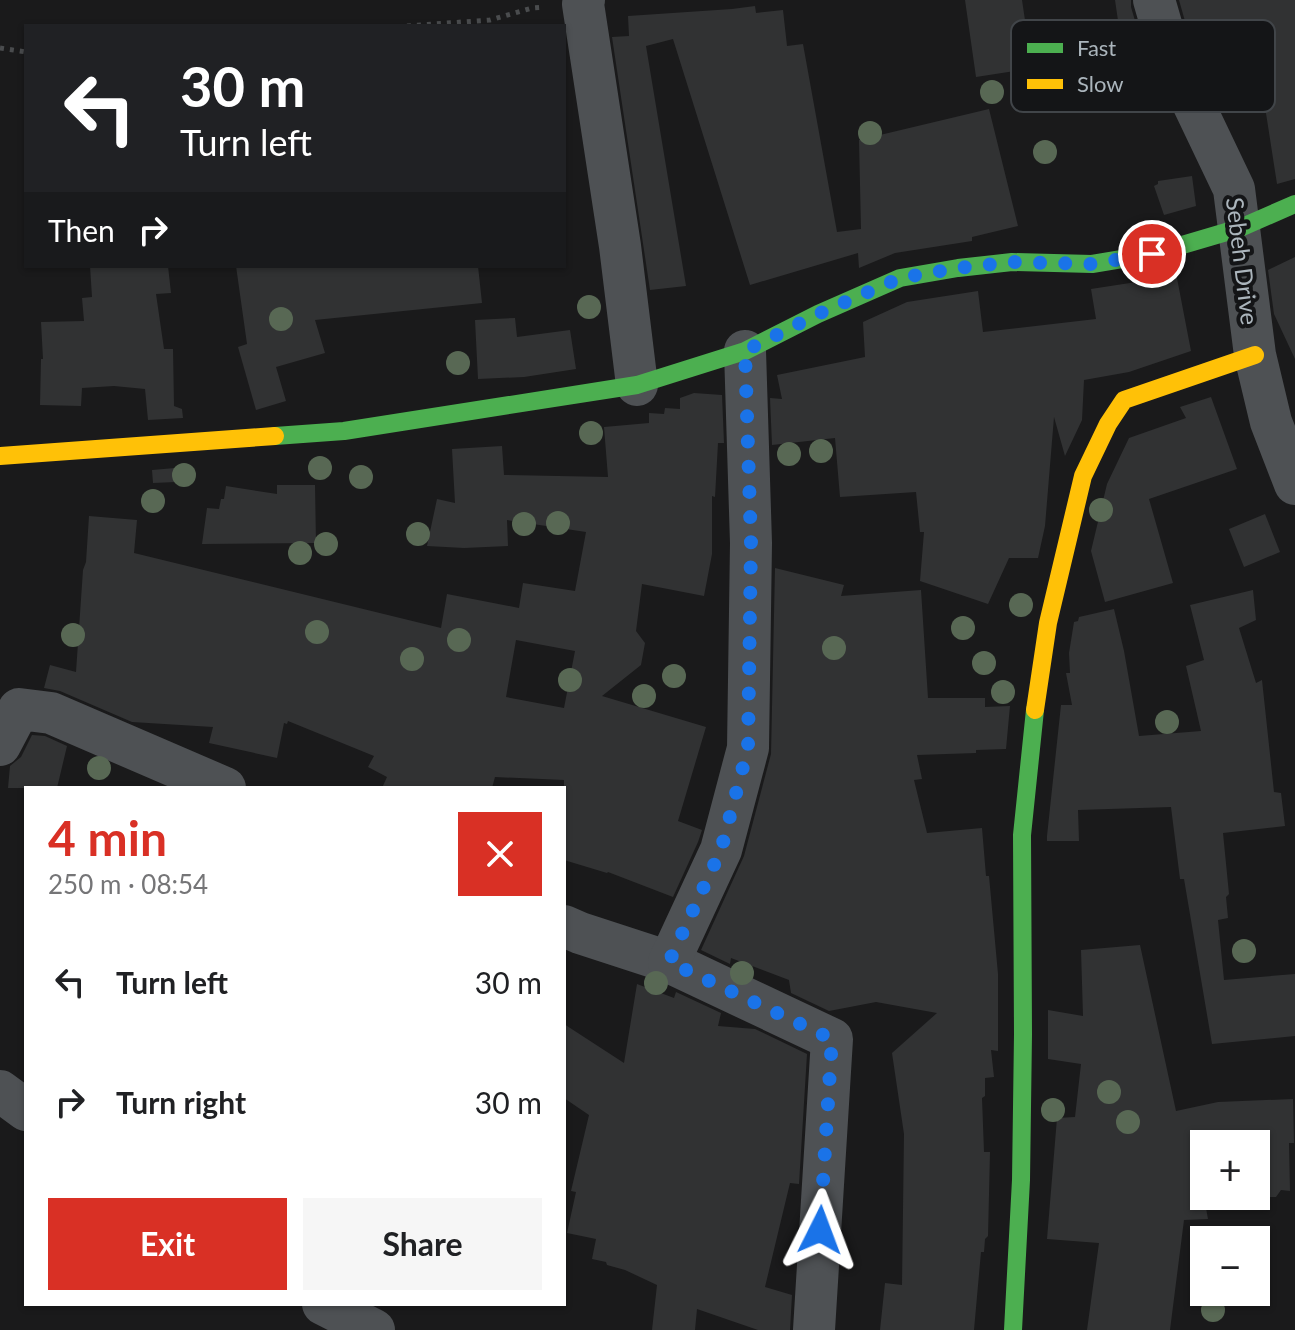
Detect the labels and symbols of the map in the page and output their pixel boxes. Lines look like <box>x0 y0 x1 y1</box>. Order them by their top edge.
legend <box>1011 20 1275 112</box>
text: Fast <box>1077 34 1116 61</box>
text: Slow <box>1077 70 1124 97</box>
street label: Sebeh Drive <box>1221 195 1265 327</box>
pin <box>1118 220 1186 288</box>
position arrow <box>778 1188 862 1272</box>

